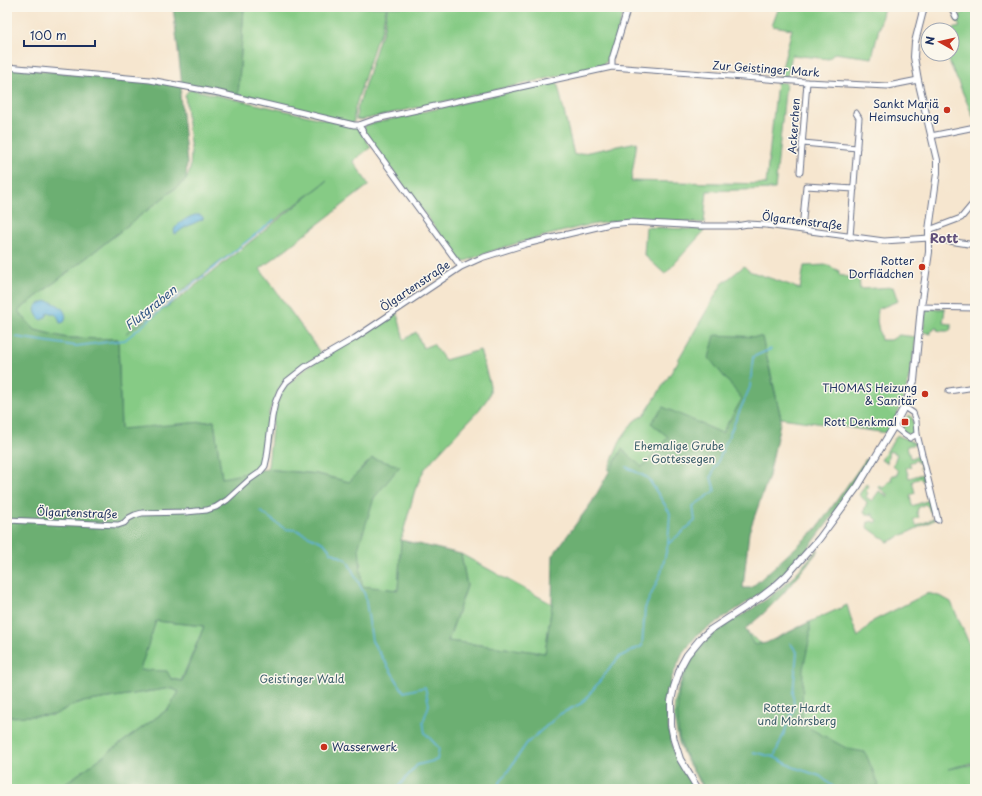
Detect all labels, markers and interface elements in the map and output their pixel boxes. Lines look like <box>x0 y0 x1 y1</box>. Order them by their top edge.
scale bar <box>24 22 95 48</box>
north arrow <box>920 22 960 62</box>
text: 100 m <box>30 26 67 44</box>
text: N <box>921 35 939 46</box>
street label: Zur Geistinger Mark <box>712 56 821 81</box>
place label: Sankt Mariä Heimsuchung <box>869 95 939 125</box>
street label: Ackerchen <box>783 97 804 154</box>
marker: Sankt Mariä Heimsuchung <box>942 105 952 115</box>
street label: Ölgartenstraße <box>761 207 843 234</box>
district label: Rott <box>930 228 958 247</box>
place label: Rotter Dorflädchen <box>848 252 915 282</box>
street label: Ölgartenstraße <box>376 256 453 315</box>
marker: Rotter Dorflädchen <box>917 262 927 272</box>
water label: Flutgraben <box>121 280 181 334</box>
place label: THOMAS Heizung & Sanitär <box>822 379 917 409</box>
marker: THOMAS Heizung & Sanitär <box>920 389 930 399</box>
place label: Rott Denkmal <box>824 413 897 430</box>
marker: Rott Denkmal <box>900 417 910 427</box>
park label: Ehemalige Grube - Gottessegen <box>634 437 724 467</box>
street label: Ölgartenstraße <box>36 503 118 522</box>
park label: Geistinger Wald <box>259 670 345 687</box>
park label: Rotter Hardt und Mohrsberg <box>758 699 836 729</box>
place label: Wasserwerk <box>332 738 398 755</box>
marker: Wasserwerk <box>319 742 329 752</box>

